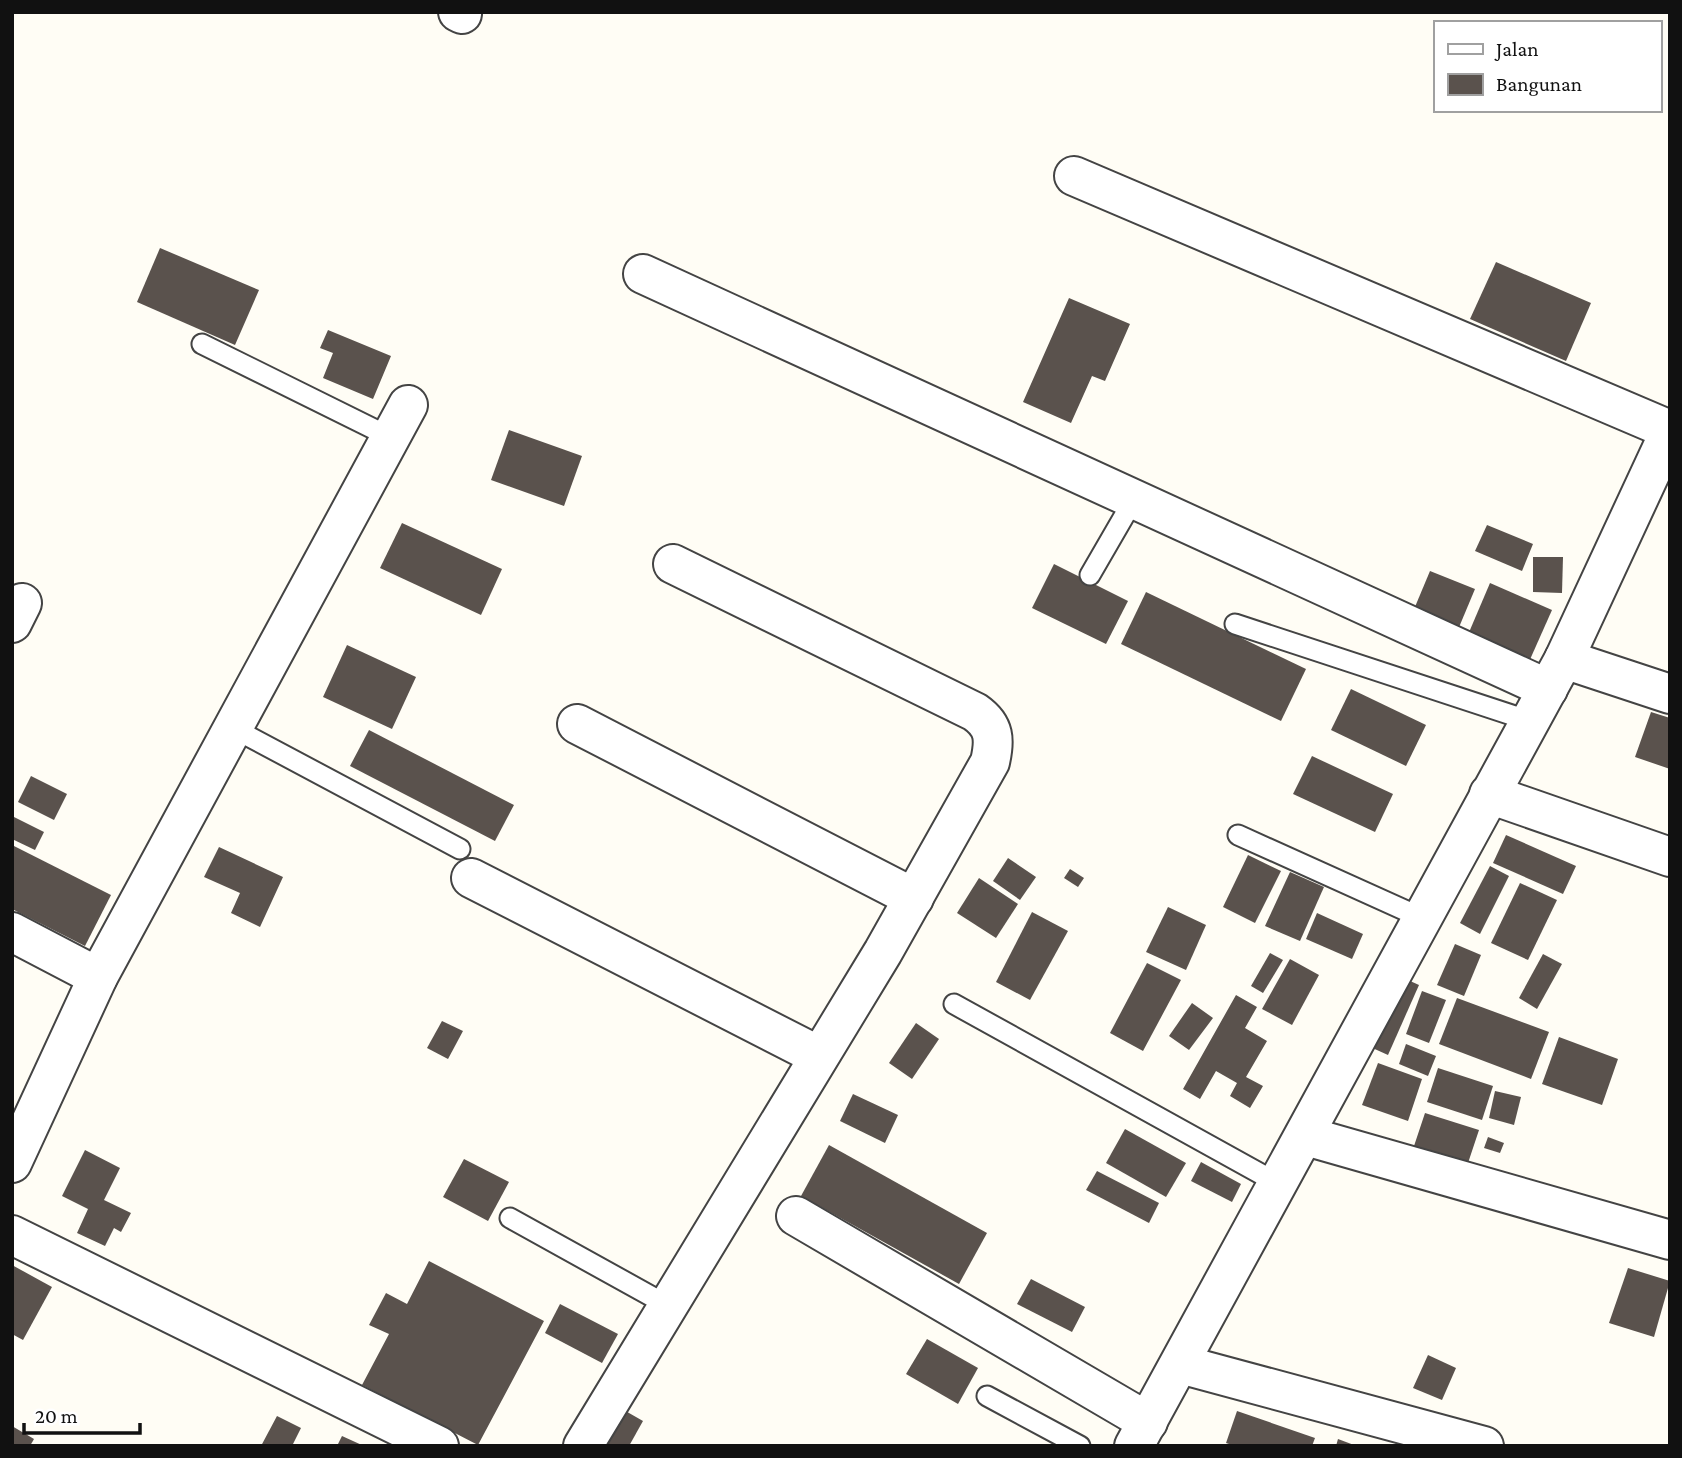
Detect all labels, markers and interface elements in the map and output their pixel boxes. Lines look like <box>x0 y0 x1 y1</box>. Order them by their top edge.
legend <box>1434 21 1661 112</box>
text: Jalan <box>1494 37 1538 61</box>
text: Bangunan <box>1496 72 1582 96</box>
scale bar <box>24 1392 140 1436</box>
text: 20 m <box>35 1404 78 1428</box>

